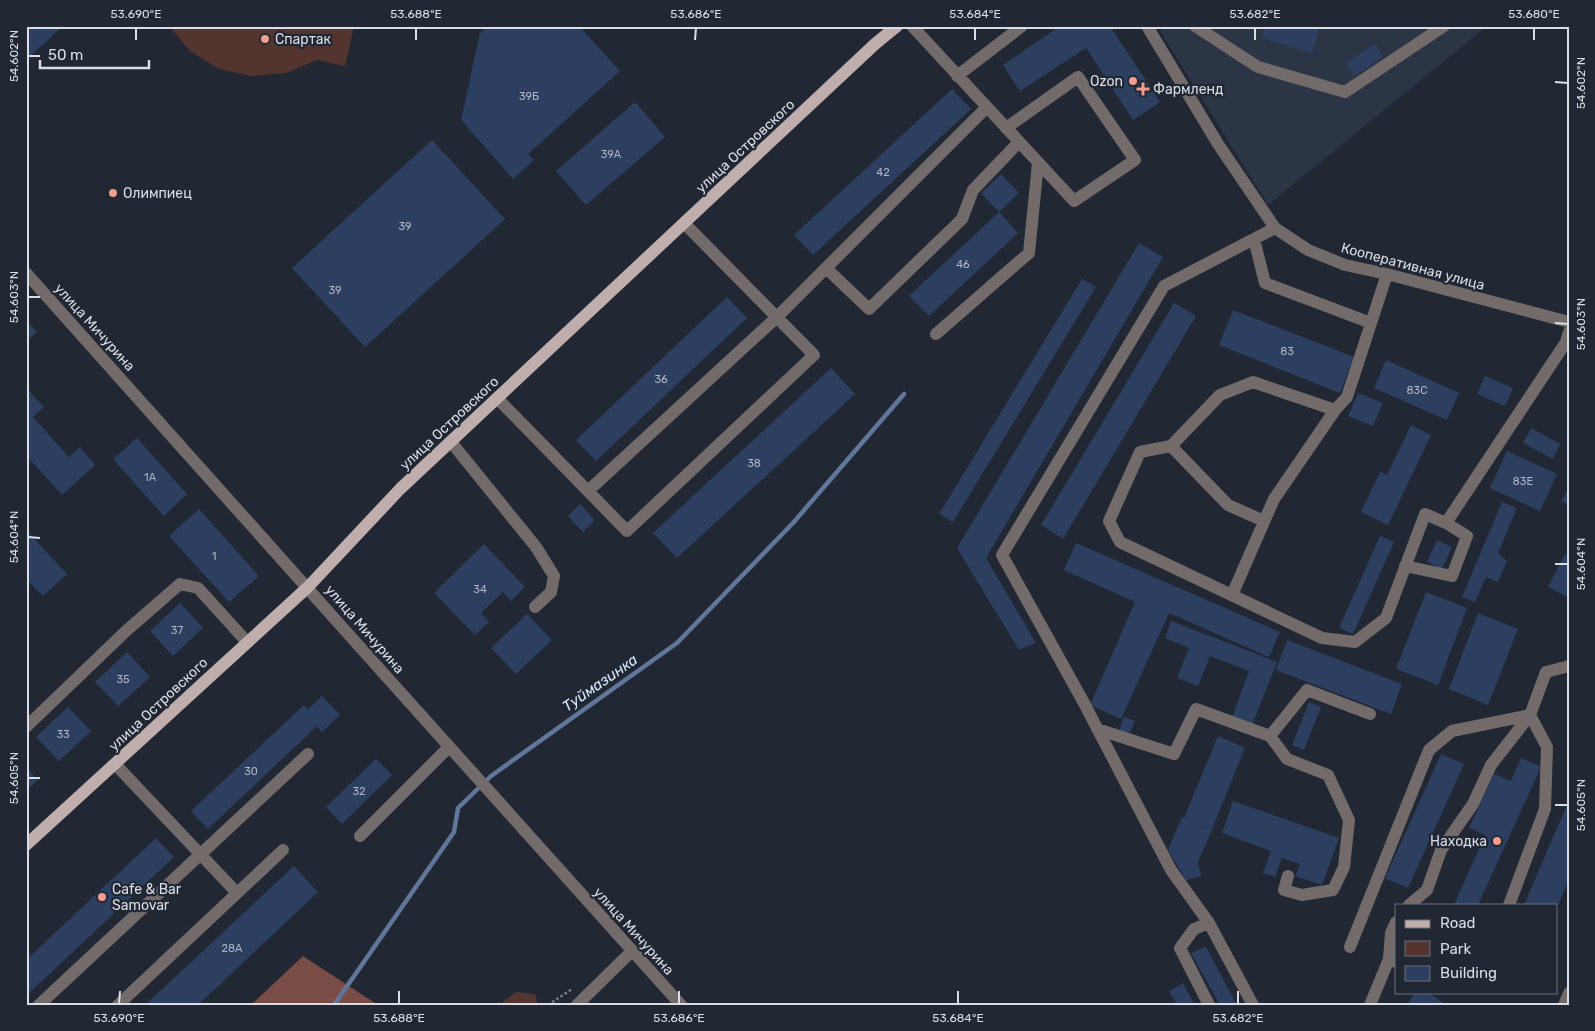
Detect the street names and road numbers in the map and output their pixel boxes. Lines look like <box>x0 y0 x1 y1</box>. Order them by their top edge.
street label: улица Островского <box>692 96 798 197</box>
street label: Кооперативная улица <box>1339 239 1487 294</box>
street label: улица Мичурина <box>51 280 138 375</box>
street label: улица Островского <box>396 373 502 474</box>
street label: улица Мичурина <box>322 582 408 677</box>
street label: улица Островского <box>105 654 211 755</box>
street label: улица Мичурина <box>590 884 677 979</box>

